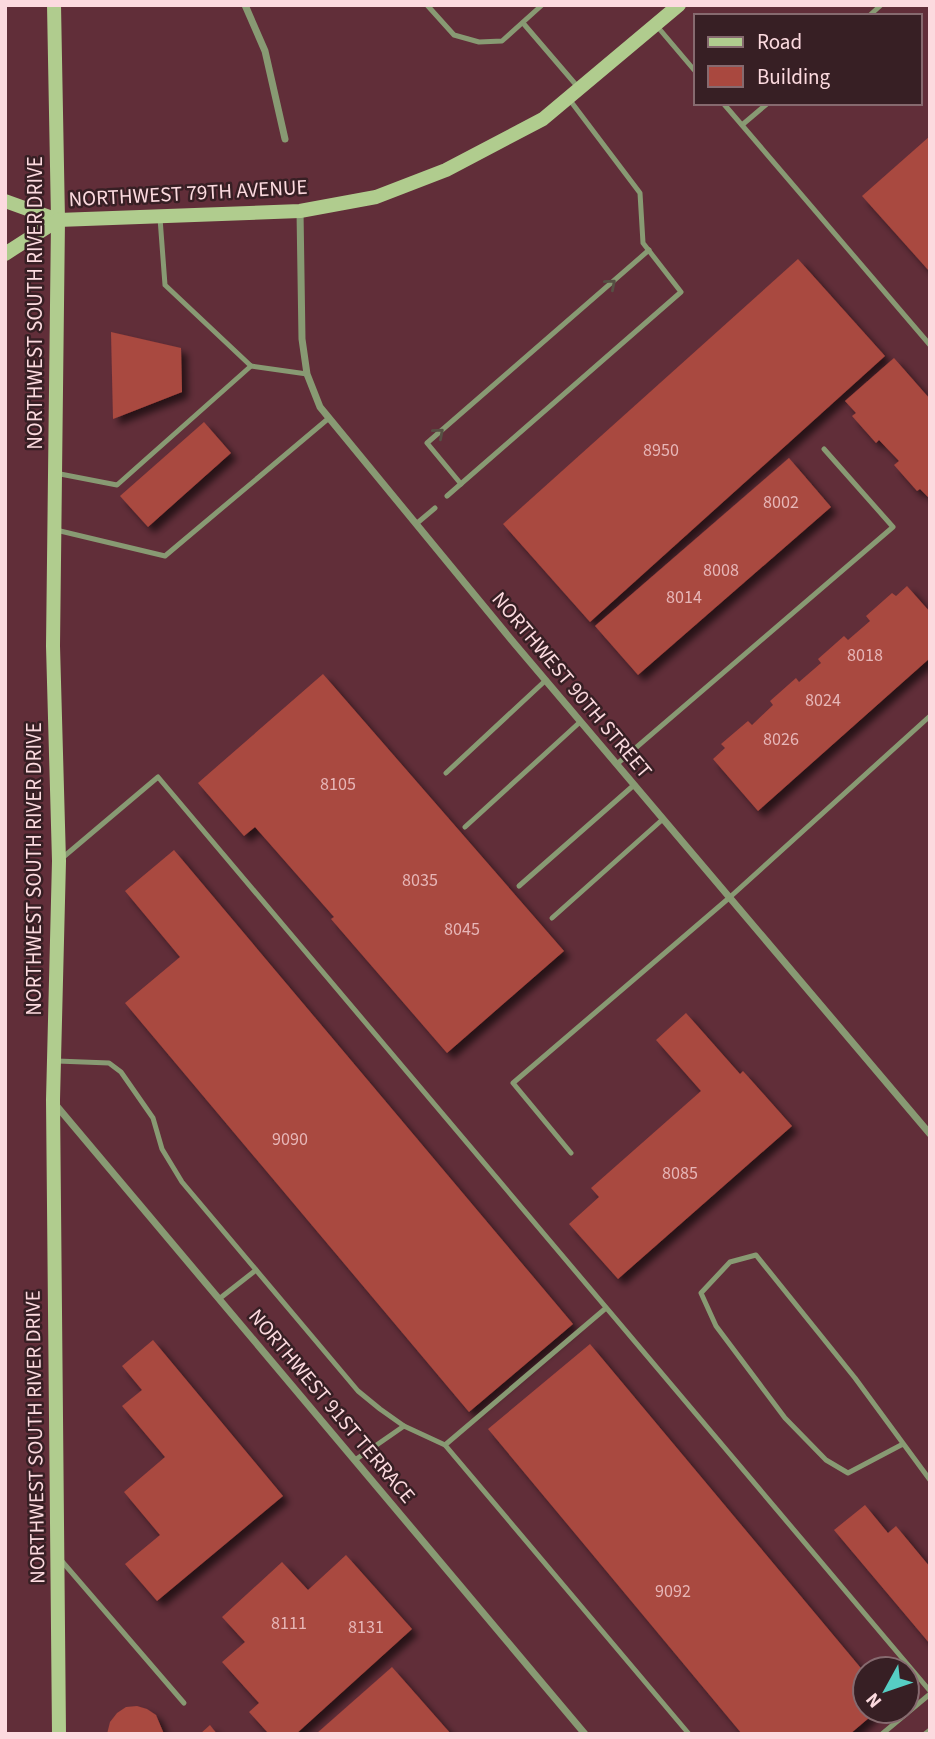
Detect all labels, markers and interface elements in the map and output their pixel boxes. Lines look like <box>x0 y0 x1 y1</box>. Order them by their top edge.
legend <box>694 14 921 105</box>
text: Road <box>757 27 802 57</box>
text: Building <box>757 62 831 92</box>
street label: NORTHWEST SOUTH RIVER DRIVE <box>20 156 50 450</box>
street label: NORTHWEST 79TH AVENUE <box>68 172 308 214</box>
one-way arrow <box>602 280 615 292</box>
one-way arrow <box>431 429 444 441</box>
house number: 8950 <box>643 438 679 463</box>
house number: 8002 <box>763 490 799 515</box>
house number: 8008 <box>703 558 739 583</box>
street label: NORTHWEST 90TH STREET <box>485 585 659 785</box>
house number: 8014 <box>666 585 702 610</box>
house number: 8018 <box>847 643 883 668</box>
house number: 8024 <box>805 688 841 713</box>
street label: NORTHWEST SOUTH RIVER DRIVE <box>19 722 49 1016</box>
house number: 8026 <box>763 727 799 752</box>
house number: 8105 <box>320 772 356 797</box>
house number: 8035 <box>402 868 438 893</box>
house number: 8045 <box>444 917 480 942</box>
house number: 9090 <box>272 1127 308 1152</box>
house number: 8085 <box>662 1161 698 1186</box>
street label: NORTHWEST SOUTH RIVER DRIVE <box>17 1290 53 1584</box>
street label: NORTHWEST 91ST TERRACE <box>242 1302 422 1510</box>
house number: 9092 <box>655 1579 691 1604</box>
house number: 8111 <box>271 1611 307 1636</box>
house number: 8131 <box>348 1615 384 1640</box>
north arrow <box>851 1655 921 1725</box>
text: N <box>860 1686 889 1713</box>

